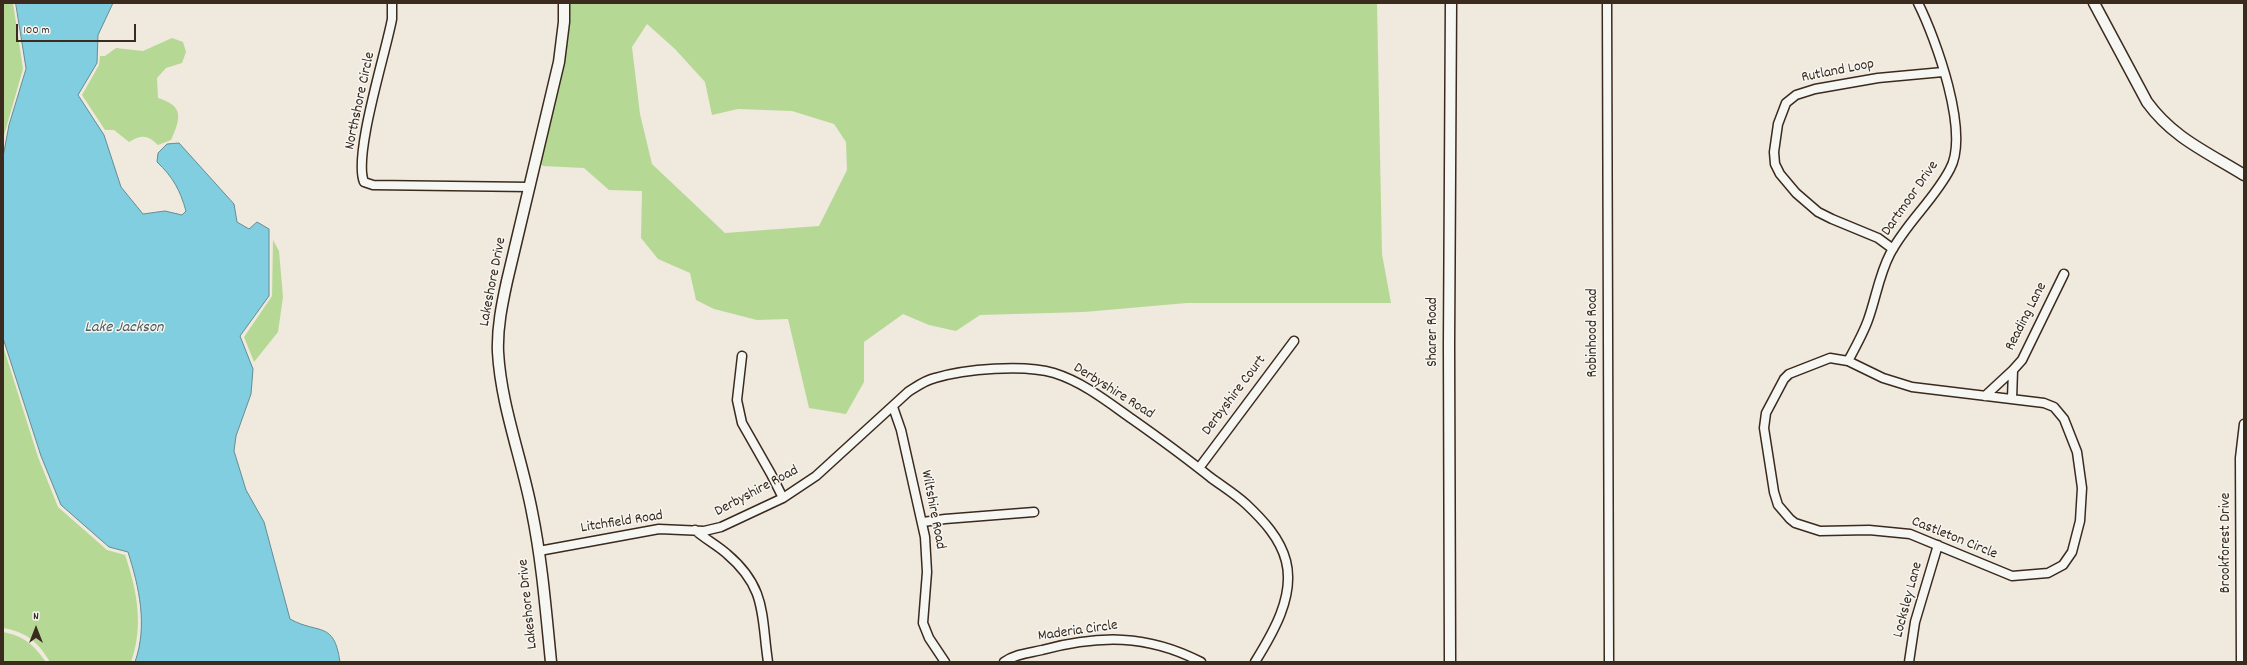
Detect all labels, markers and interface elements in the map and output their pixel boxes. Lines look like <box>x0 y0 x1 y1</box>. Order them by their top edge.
scale bar <box>18 16 138 42</box>
text: 100 m <box>23 22 50 39</box>
street label: Northshore Circle <box>342 50 380 152</box>
street label: Rutland Loop <box>1800 56 1876 88</box>
street label: Dartmoor Drive <box>1879 158 1943 240</box>
street label: Lakeshore Drive <box>477 236 511 328</box>
street label: Reading Lane <box>2002 280 2052 354</box>
street label: Robinhood Road <box>1585 289 1603 377</box>
street label: Sharer Road <box>1425 297 1443 367</box>
water label: Lake Jackson <box>85 319 163 339</box>
street label: Derbyshire Court <box>1199 352 1271 440</box>
street label: Derbyshire Road <box>1069 360 1157 424</box>
street label: Derbyshire Road <box>712 462 802 522</box>
street label: Wiltshire Road <box>916 469 948 551</box>
street label: Brookforest Drive <box>2218 493 2236 593</box>
street label: Litchfield Road <box>580 508 664 538</box>
street label: Castleton Circle <box>1908 514 2000 564</box>
street label: Lakeshore Drive <box>515 558 543 650</box>
street label: Locksley Lane <box>1890 560 1928 640</box>
north arrow <box>16 609 56 649</box>
text: N <box>33 609 39 625</box>
street label: Maderia Circle <box>1037 618 1119 646</box>

